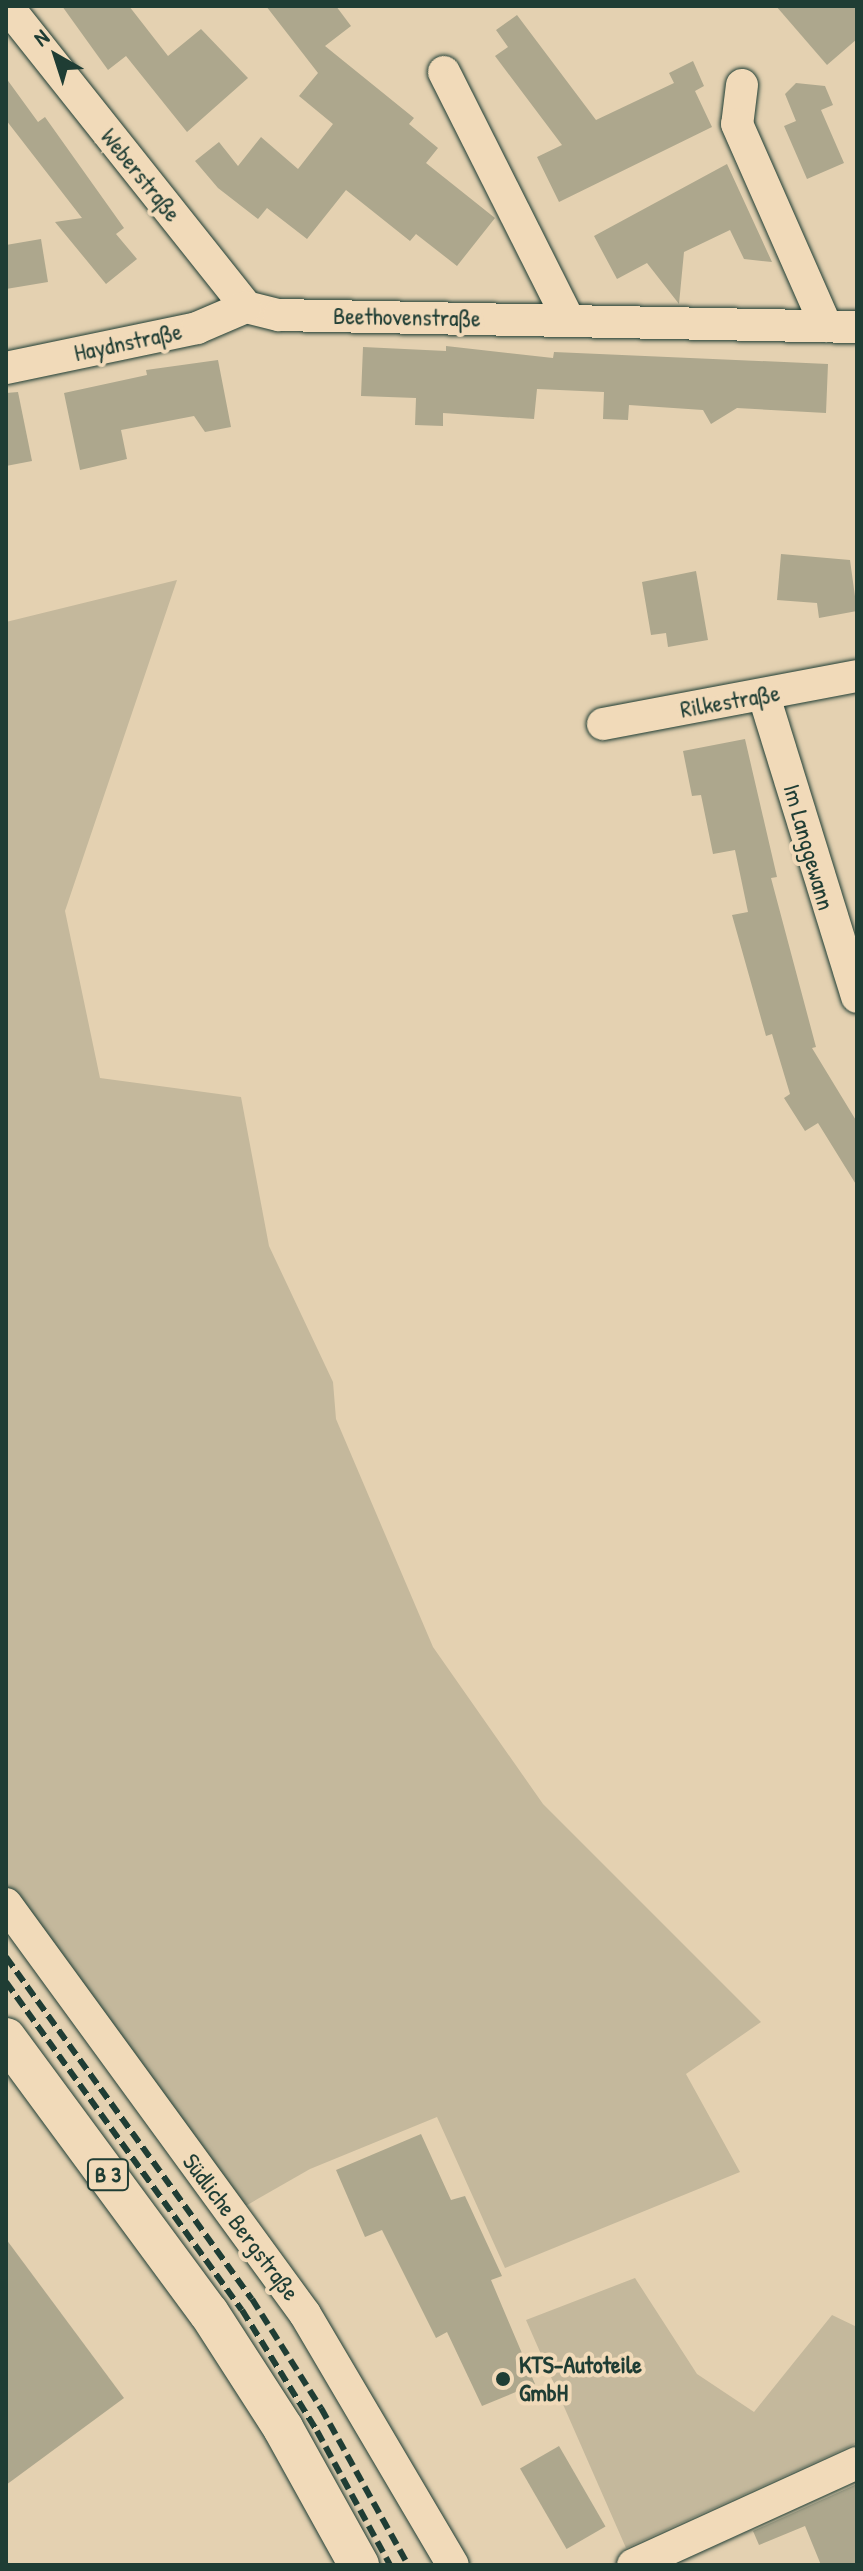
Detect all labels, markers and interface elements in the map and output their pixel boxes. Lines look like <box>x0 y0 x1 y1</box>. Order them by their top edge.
north arrow <box>16 16 96 96</box>
text: N <box>27 22 55 53</box>
street label: Weberstraße <box>95 123 187 227</box>
street label: Beethovenstraße <box>333 301 481 333</box>
street label: Haydnstraße <box>72 317 184 367</box>
street label: Rilkestraße <box>678 678 782 724</box>
street label: Im Langgewann <box>777 781 841 913</box>
street label: Südliche Bergstraße <box>176 2148 306 2306</box>
road number: B 3 <box>86 2157 130 2193</box>
place label: KTS-Autoteile GmbH <box>519 2351 642 2407</box>
marker: KTS-Autoteile GmbH <box>494 2370 512 2388</box>

